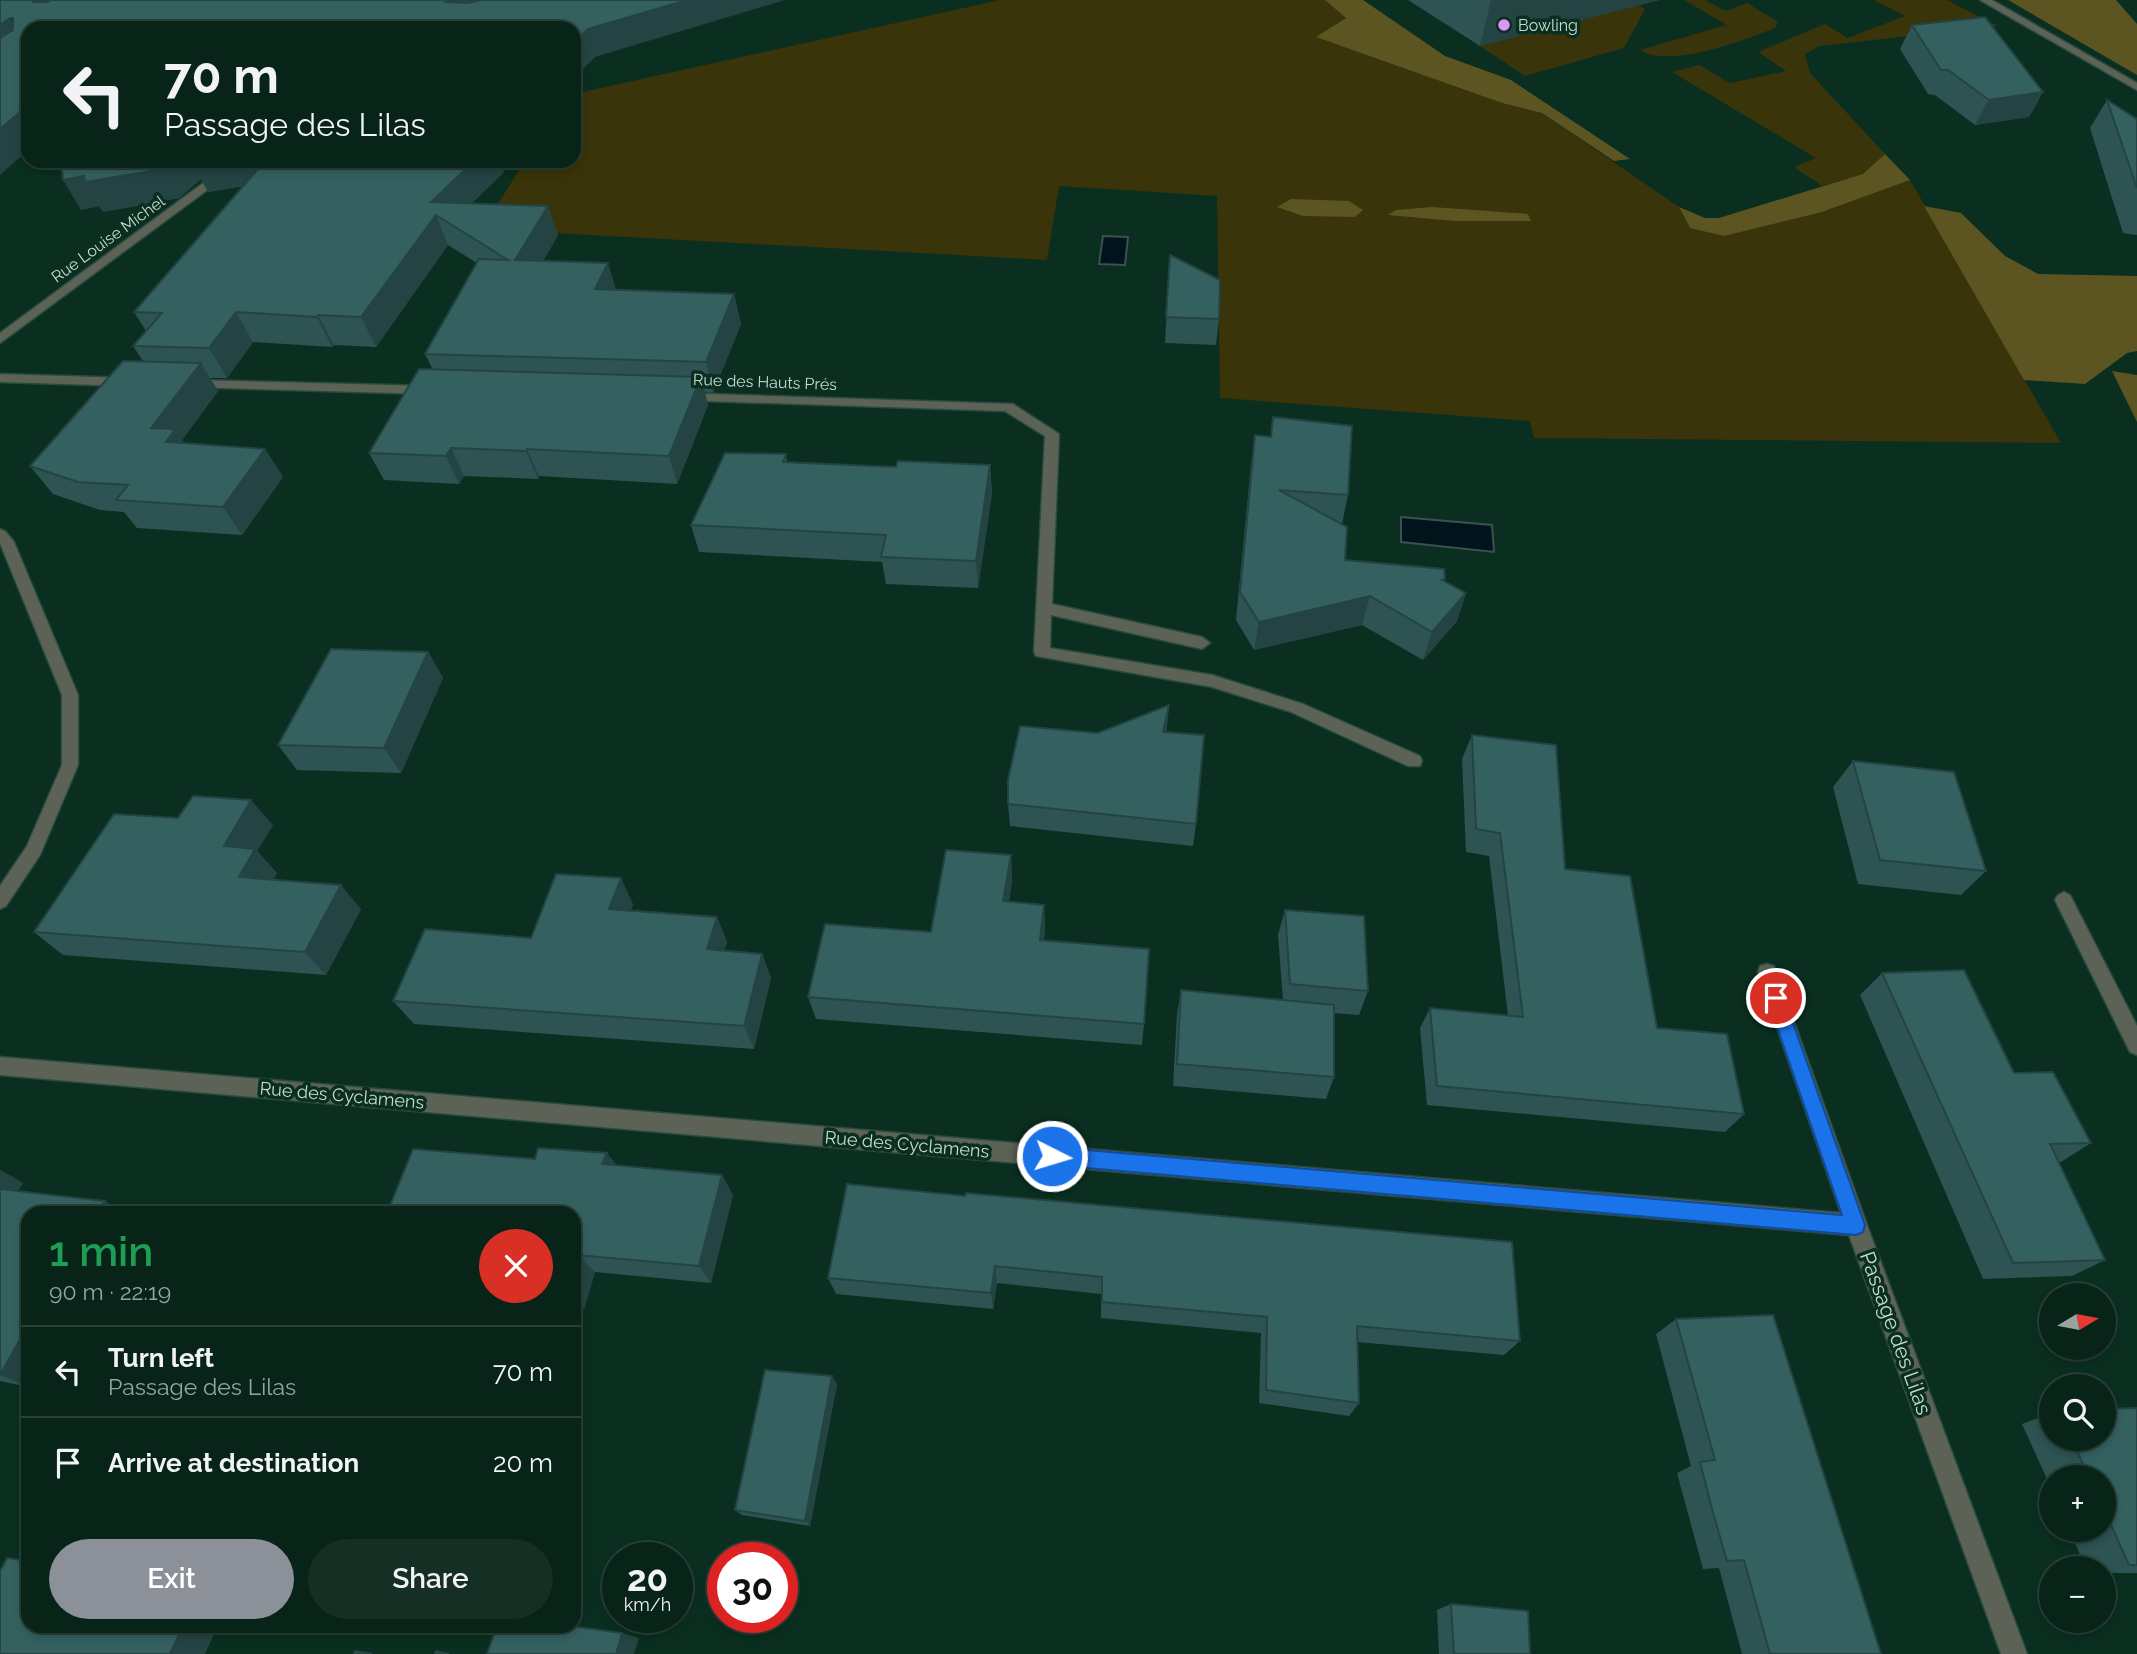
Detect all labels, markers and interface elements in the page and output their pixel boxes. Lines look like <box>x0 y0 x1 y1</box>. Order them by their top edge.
place label: Bowling <box>1518 16 1578 35</box>
marker: Bowling <box>1496 17 1512 33</box>
text: 70 m <box>164 47 279 104</box>
icon: left <box>49 49 140 140</box>
text: Passage des Lilas <box>164 106 426 143</box>
street label: Rue Louise Michel <box>48 191 169 287</box>
street label: Rue des Hauts Prés <box>693 370 838 394</box>
pin <box>1746 968 1806 1028</box>
icon: arrive <box>1757 979 1795 1017</box>
street label: Rue des Cyclamens <box>259 1077 425 1113</box>
position arrow <box>1015 1119 1089 1193</box>
street label: Rue des Cyclamens <box>824 1126 990 1162</box>
text: 1 min <box>49 1227 153 1276</box>
button: close <box>479 1229 553 1303</box>
street label: Passage des Lilas <box>1855 1248 1937 1418</box>
text: 90 m · 22:19 <box>49 1278 171 1305</box>
north arrow <box>2039 1283 2116 1360</box>
map controls <box>2039 1283 2116 1633</box>
text: Turn left <box>108 1343 214 1373</box>
icon: left <box>49 1353 87 1391</box>
text: 70 m <box>493 1357 553 1387</box>
text: Passage des Lilas <box>108 1373 296 1400</box>
button: search <box>2039 1374 2116 1451</box>
icon: arrive <box>49 1444 87 1482</box>
text: Arrive at destination <box>108 1448 359 1478</box>
text: 20 m <box>493 1448 553 1478</box>
button: + <box>2039 1465 2116 1542</box>
button: Exit <box>49 1539 294 1619</box>
button: Share <box>308 1539 553 1619</box>
speed limit sign: 30 <box>707 1542 798 1633</box>
button: − <box>2039 1556 2116 1633</box>
text: 20 <box>627 1558 668 1599</box>
text: km/h <box>624 1594 671 1615</box>

